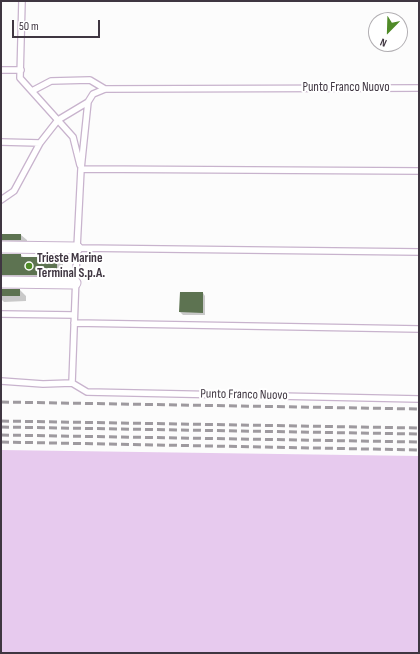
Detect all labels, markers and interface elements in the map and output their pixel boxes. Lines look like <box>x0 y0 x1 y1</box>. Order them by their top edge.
scale bar <box>14 12 102 38</box>
north arrow <box>368 12 408 52</box>
text: 50 m <box>19 19 39 34</box>
text: N <box>378 35 389 50</box>
street label: Punto Franco Nuovo <box>302 80 390 96</box>
place label: Trieste Marine Terminal S.p.A. <box>37 251 105 282</box>
marker: Trieste Marine Terminal S.p.A. <box>24 261 34 271</box>
street label: Punto Franco Nuovo <box>200 386 288 404</box>

